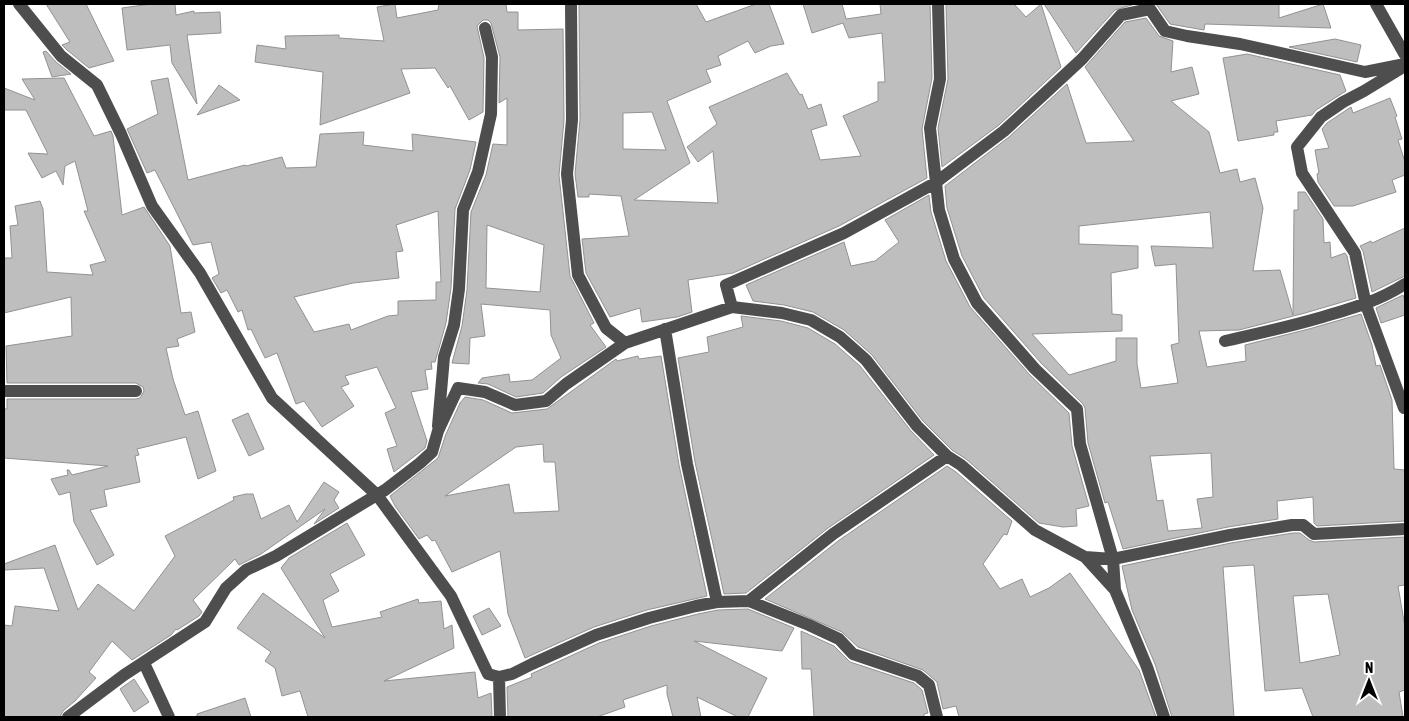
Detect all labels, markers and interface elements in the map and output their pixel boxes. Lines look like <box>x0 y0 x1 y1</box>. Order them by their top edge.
north arrow <box>1344 656 1394 706</box>
text: N <box>1365 660 1373 676</box>

